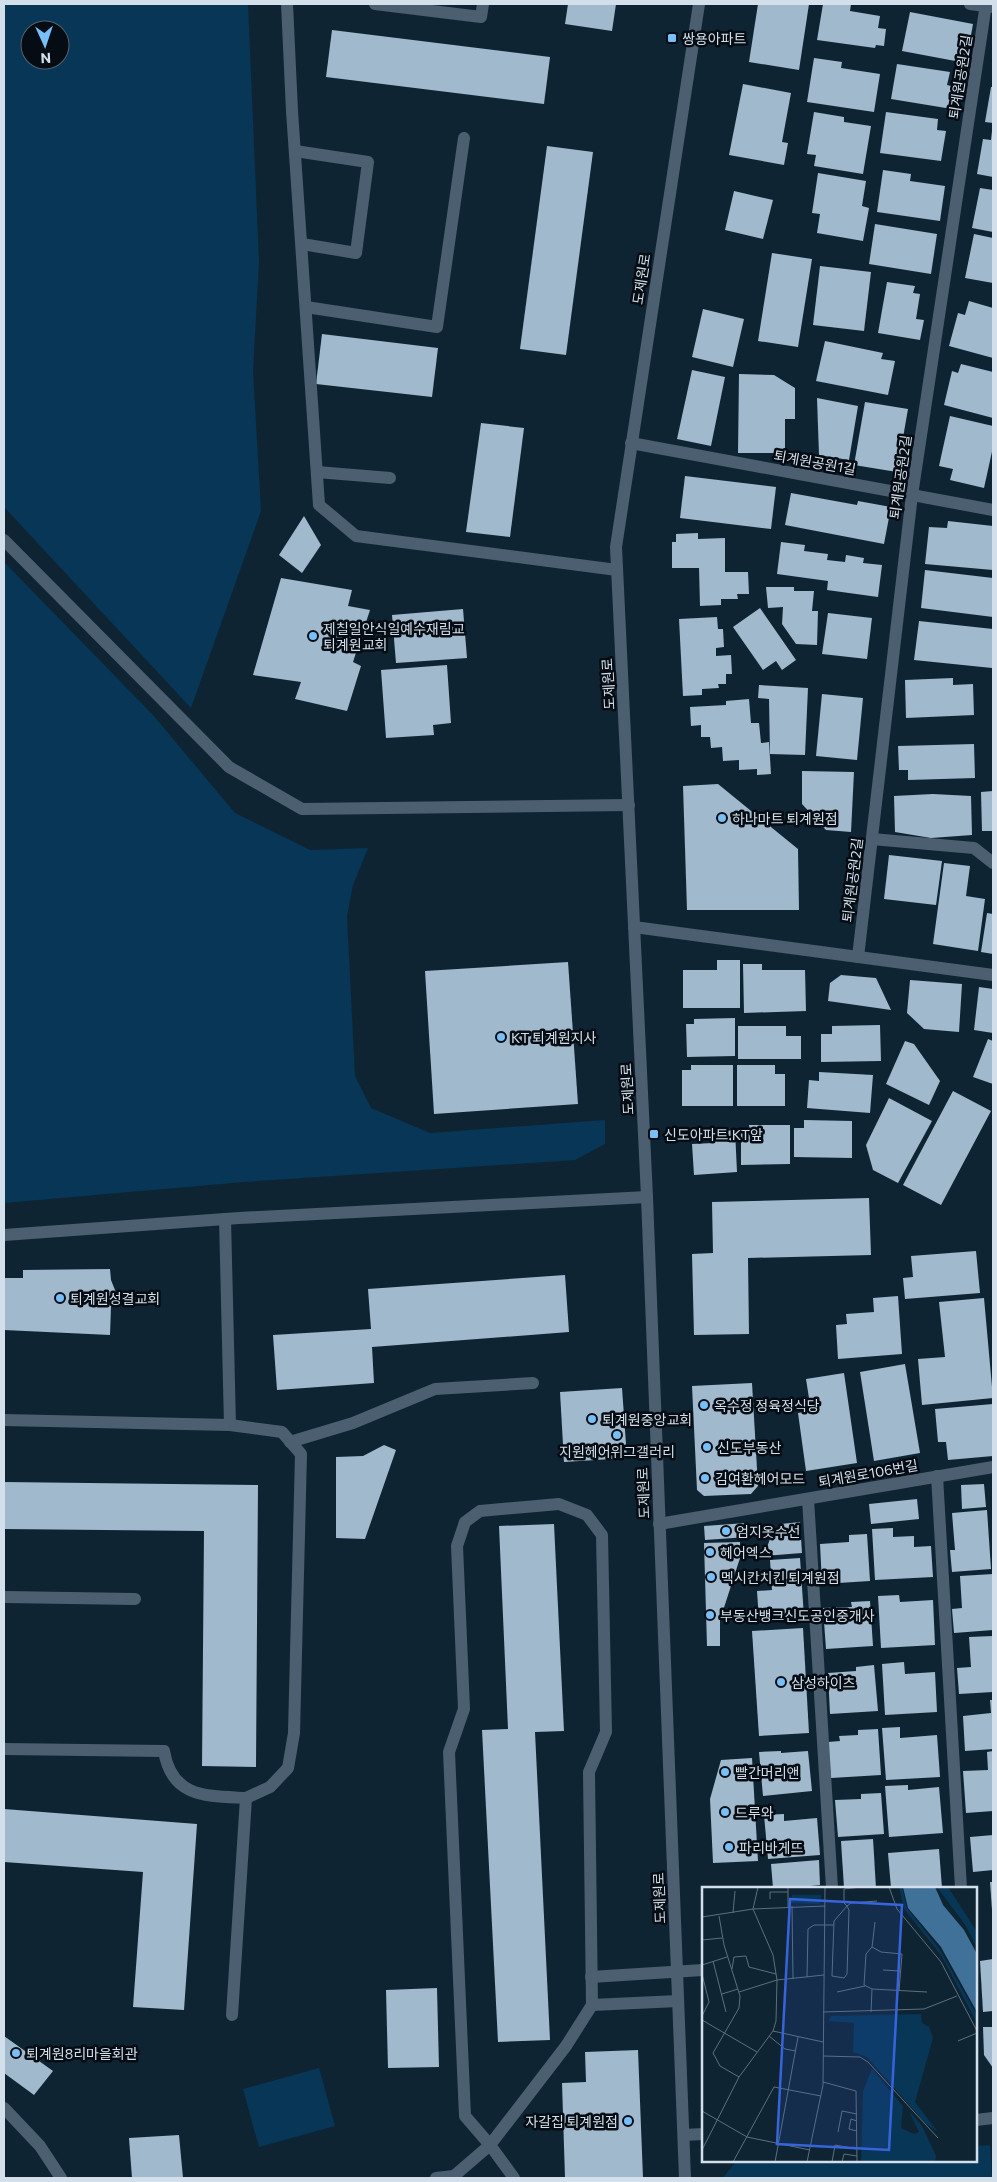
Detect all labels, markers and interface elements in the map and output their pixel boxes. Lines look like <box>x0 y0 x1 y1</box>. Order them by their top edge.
north arrow <box>20 20 70 70</box>
place label: 쌍용아파트 <box>682 30 747 47</box>
marker: 쌍용아파트 <box>666 32 678 44</box>
street label: 퇴계원공원2길 <box>945 34 975 120</box>
text: N <box>40 50 51 67</box>
street label: 도제원로 <box>629 252 653 306</box>
street label: 퇴계원공원2길 <box>886 434 914 520</box>
street label: 퇴계원공원1길 <box>773 446 857 478</box>
place label: 제칠일안식일예수재림교 퇴계원교회 <box>323 620 465 653</box>
marker: 제칠일안식일예수재림교 퇴계원교회 <box>307 630 319 642</box>
street label: 도제원로 <box>598 658 618 710</box>
place label: 하나마트 퇴계원점 <box>732 810 838 827</box>
marker: 하나마트 퇴계원점 <box>716 812 728 824</box>
street label: 퇴계원공원2길 <box>838 837 866 923</box>
place label: KT 퇴계원지사 <box>511 1029 597 1046</box>
marker: KT 퇴계원지사 <box>495 1031 507 1043</box>
street label: 도제원로 <box>617 1063 637 1115</box>
place label: 신도아파트.KT앞 <box>664 1126 763 1143</box>
marker: 신도아파트.KT앞 <box>648 1128 660 1140</box>
place label: 퇴계원성결교회 <box>70 1290 160 1307</box>
marker: 퇴계원성결교회 <box>54 1292 66 1304</box>
place label: 옥수정 정육정식당 <box>714 1397 820 1414</box>
marker: 옥수정 정육정식당 <box>698 1399 710 1411</box>
place label: 퇴계원중앙교회 <box>602 1411 692 1428</box>
marker: 퇴계원중앙교회 <box>586 1413 598 1425</box>
marker: 지원헤어위그갤러리 <box>611 1429 623 1441</box>
place label: 신도부동산 <box>717 1439 782 1456</box>
marker: 신도부동산 <box>701 1441 713 1453</box>
place label: 지원헤어위그갤러리 <box>559 1443 675 1460</box>
street label: 퇴계원로106번길 <box>817 1456 919 1490</box>
street label: 도제원로 <box>634 1467 652 1519</box>
place label: 김여환헤어모드 <box>715 1470 805 1487</box>
marker: 김여환헤어모드 <box>699 1472 711 1484</box>
place label: 엄지옷수선 <box>736 1523 800 1540</box>
marker: 엄지옷수선 <box>720 1525 732 1537</box>
place label: 헤어엑스 <box>720 1544 772 1561</box>
marker: 헤어엑스 <box>704 1546 716 1558</box>
place label: 멕시칸치킨 퇴계원점 <box>721 1569 840 1586</box>
marker: 멕시칸치킨 퇴계원점 <box>705 1571 717 1583</box>
place label: 부동산뱅크신도공인중개사 <box>720 1607 875 1624</box>
marker: 부동산뱅크신도공인중개사 <box>704 1609 716 1621</box>
place label: 삼성하이츠 <box>791 1674 856 1691</box>
marker: 삼성하이츠 <box>775 1676 787 1688</box>
place label: 빨간머리앤 <box>735 1764 799 1781</box>
marker: 빨간머리앤 <box>719 1766 731 1778</box>
place label: 드루와 <box>735 1804 774 1821</box>
marker: 드루와 <box>719 1806 731 1818</box>
place label: 파리바게뜨 <box>739 1839 804 1856</box>
marker: 파리바게뜨 <box>723 1841 735 1853</box>
street label: 도제원로 <box>650 1872 668 1924</box>
inset map <box>702 1887 977 2162</box>
place label: 퇴계원8리마을회관 <box>26 2045 138 2062</box>
marker: 퇴계원8리마을회관 <box>10 2047 22 2059</box>
place label: 자갈집 퇴계원점 <box>525 2113 618 2130</box>
marker: 자갈집 퇴계원점 <box>622 2115 634 2127</box>

